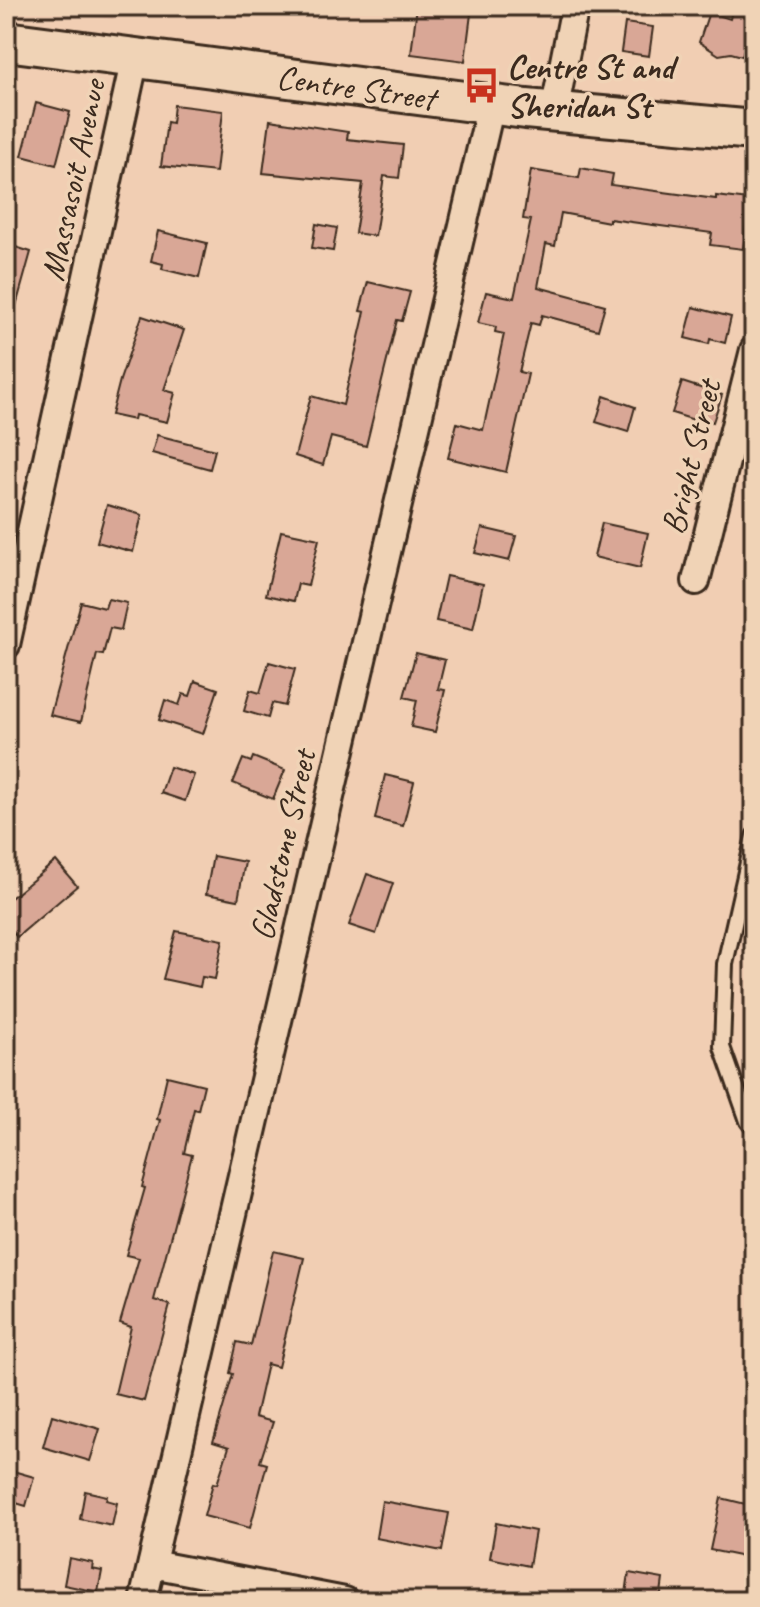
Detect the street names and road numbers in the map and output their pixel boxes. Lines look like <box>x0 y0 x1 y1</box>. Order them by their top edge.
street label: Centre Street <box>274 55 442 121</box>
street label: Massasoit Avenue <box>30 73 115 284</box>
street label: Bright Street <box>651 372 731 538</box>
street label: Gladstone Street <box>240 742 326 944</box>

